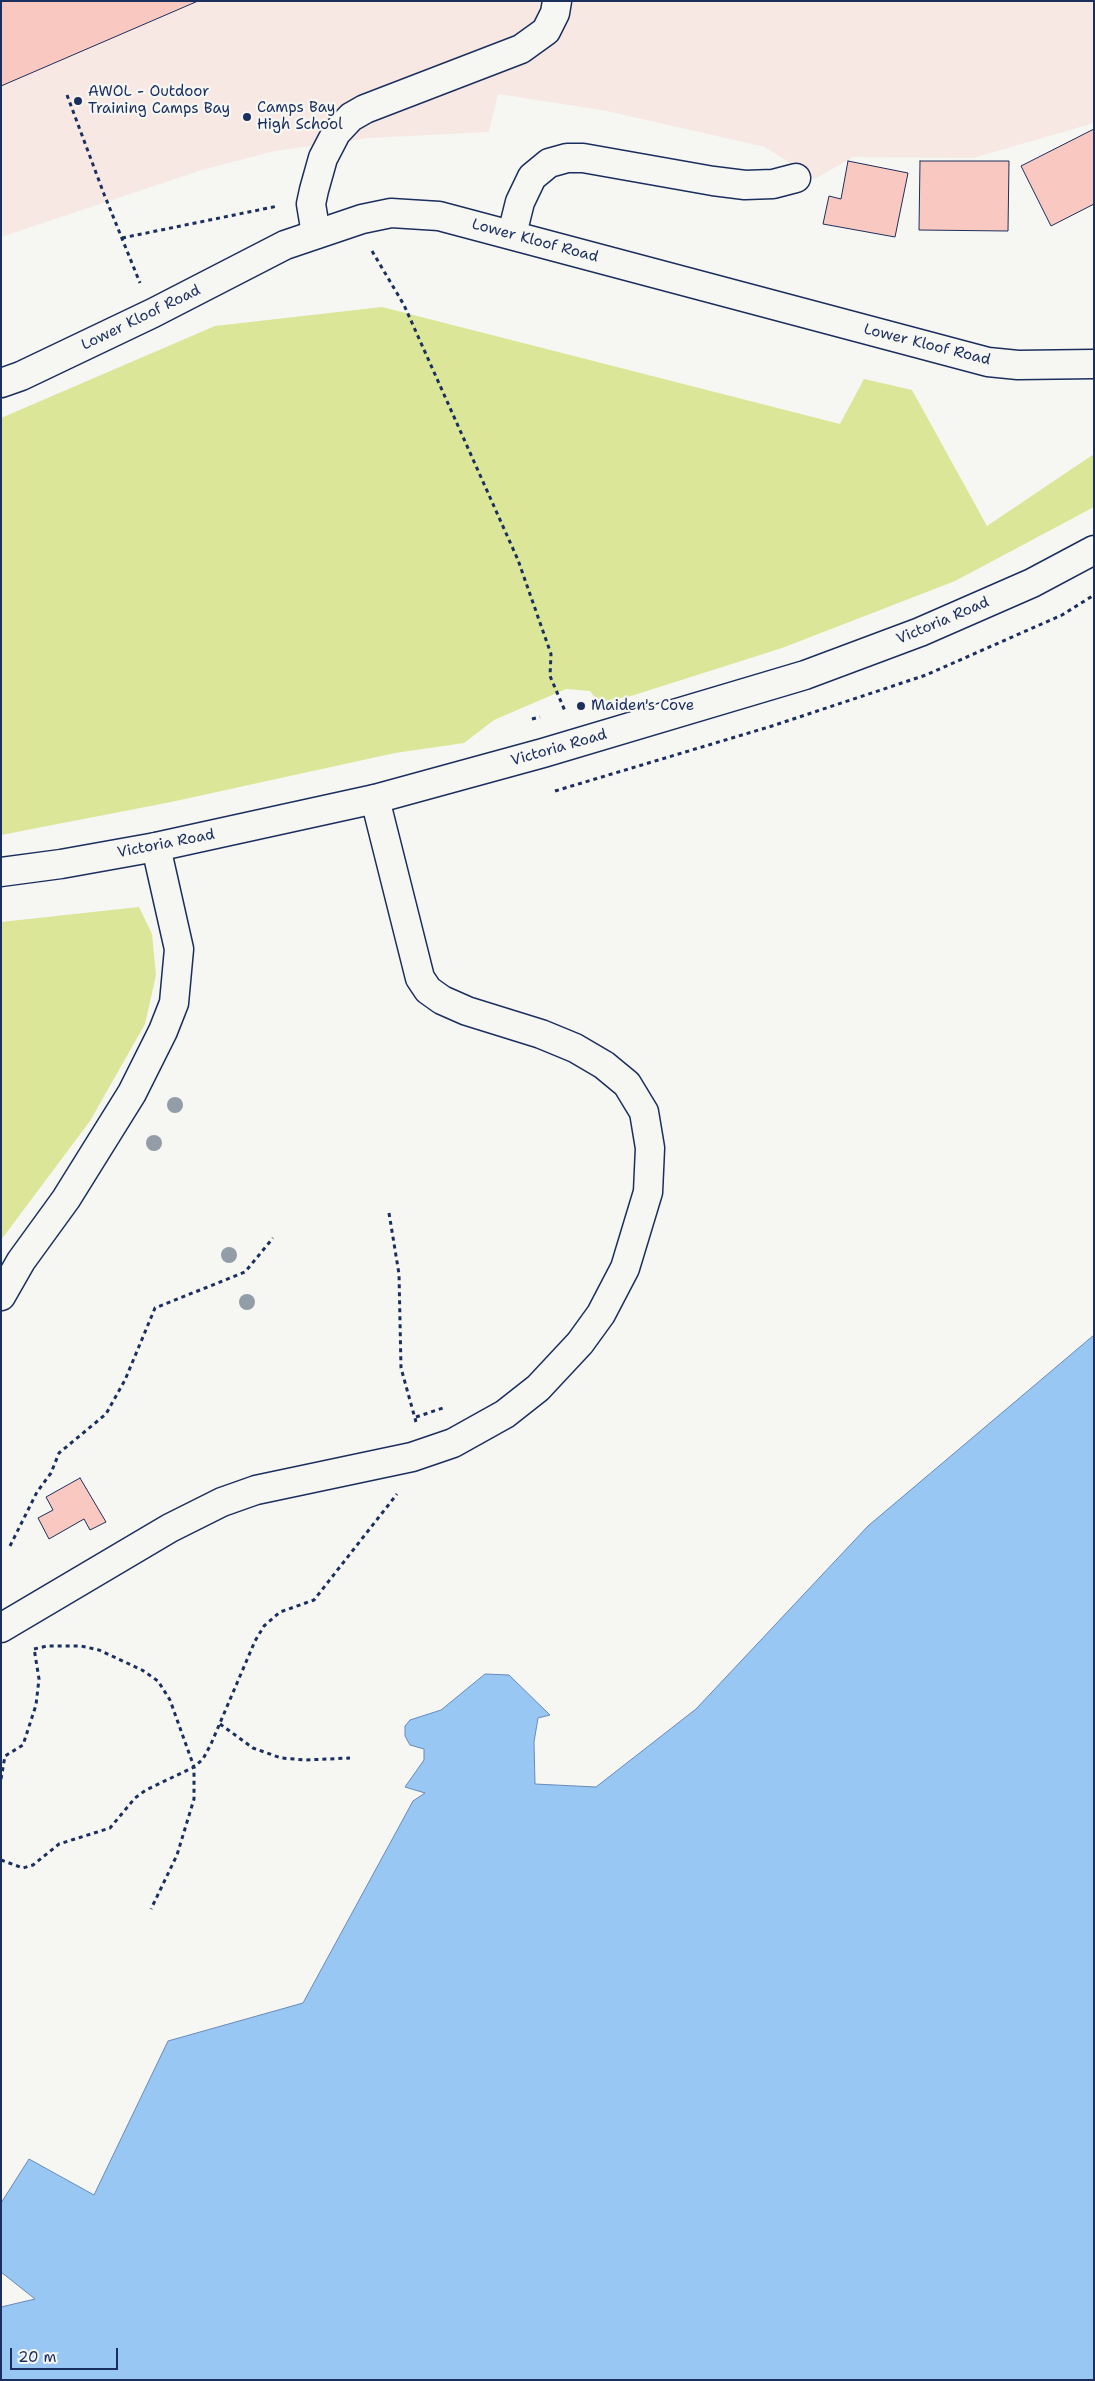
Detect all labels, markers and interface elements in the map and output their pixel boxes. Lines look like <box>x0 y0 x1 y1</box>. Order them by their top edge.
place label: AWOL - Outdoor Training Camps Bay <box>88 83 230 118</box>
marker: AWOL - Outdoor Training Camps Bay <box>72 95 84 107</box>
place label: Camps Bay High School <box>257 99 343 134</box>
marker: Camps Bay High School <box>241 111 253 123</box>
street label: Lower Kloof Road <box>470 215 600 267</box>
street label: Lower Kloof Road <box>79 281 203 355</box>
street label: Lower Kloof Road <box>862 321 992 369</box>
street label: Victoria Road <box>894 593 992 649</box>
place label: Maiden's Cove <box>591 697 694 715</box>
marker: Maiden's Cove <box>575 700 587 712</box>
street label: Victoria Road <box>509 726 609 770</box>
street label: Victoria Road <box>116 826 216 862</box>
scale bar <box>12 2338 120 2370</box>
text: 20 m <box>18 2347 57 2367</box>

